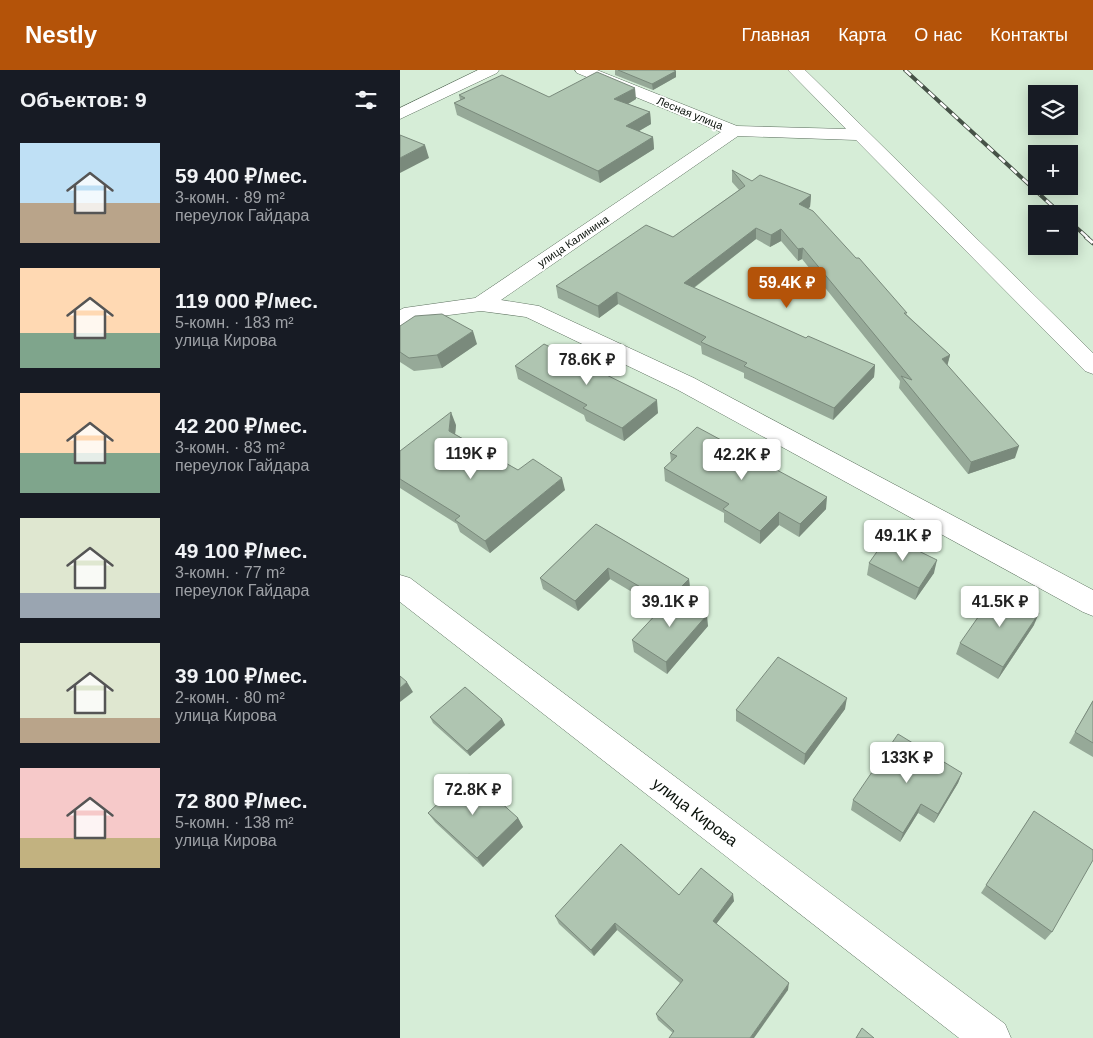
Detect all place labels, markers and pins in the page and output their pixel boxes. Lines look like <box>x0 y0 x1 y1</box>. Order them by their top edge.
pin: 59.4K ₽ <box>741 266 833 309</box>
pin: 78.6K ₽ <box>541 344 633 386</box>
pin: 119K ₽ <box>430 438 512 480</box>
pin: 42.2K ₽ <box>696 438 788 481</box>
pin: 49.1K ₽ <box>857 520 949 562</box>
pin: 39.1K ₽ <box>624 586 716 628</box>
pin: 41.5K ₽ <box>954 586 1046 628</box>
pin: 133K ₽ <box>866 742 948 784</box>
pin: 72.8K ₽ <box>427 774 519 816</box>

